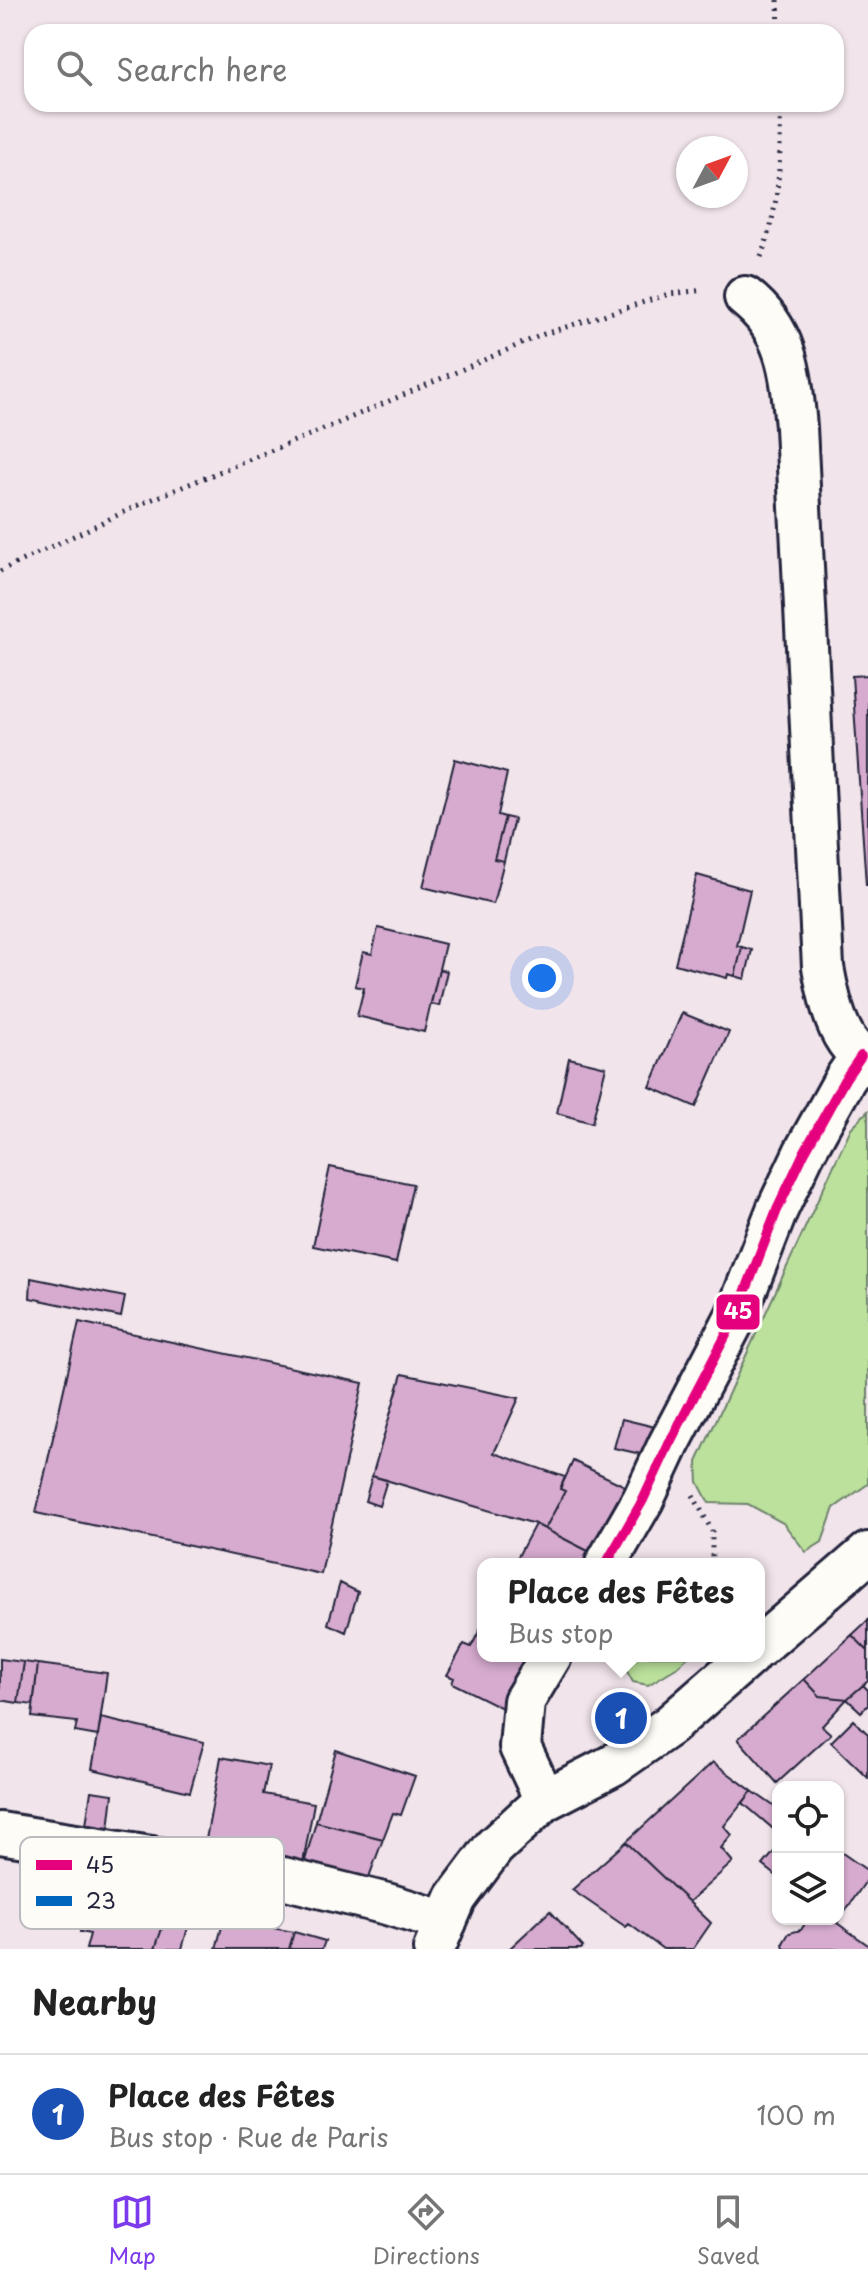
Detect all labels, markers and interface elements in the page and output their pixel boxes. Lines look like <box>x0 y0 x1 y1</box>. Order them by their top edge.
search box <box>24 24 844 112</box>
icon: search <box>52 46 96 90</box>
text: Search here <box>116 46 288 91</box>
north arrow <box>676 136 748 208</box>
your location <box>522 958 562 998</box>
line badge: 45 <box>715 1293 761 1331</box>
text: 45 <box>724 1293 752 1326</box>
popup <box>477 1558 765 1662</box>
text: Place des Fêtes <box>508 1568 734 1613</box>
text: Bus stop <box>508 1613 613 1652</box>
pin: 1 <box>595 1688 647 1748</box>
map controls <box>772 1781 844 1925</box>
button: locate <box>772 1781 844 1853</box>
legend <box>20 1837 284 1929</box>
text: 45 <box>86 1847 114 1880</box>
button: layers <box>772 1853 844 1925</box>
text: 23 <box>86 1883 116 1916</box>
text: Nearby <box>32 1975 157 2027</box>
text: Place des Fêtes <box>108 2072 335 2117</box>
text: 1 <box>52 2095 64 2134</box>
text: 100 m <box>756 2095 836 2134</box>
text: Bus stop · Rue de Paris <box>108 2117 388 2156</box>
tab: Map <box>109 2190 156 2271</box>
tab: Directions <box>373 2190 480 2271</box>
tab: Saved <box>697 2190 759 2271</box>

